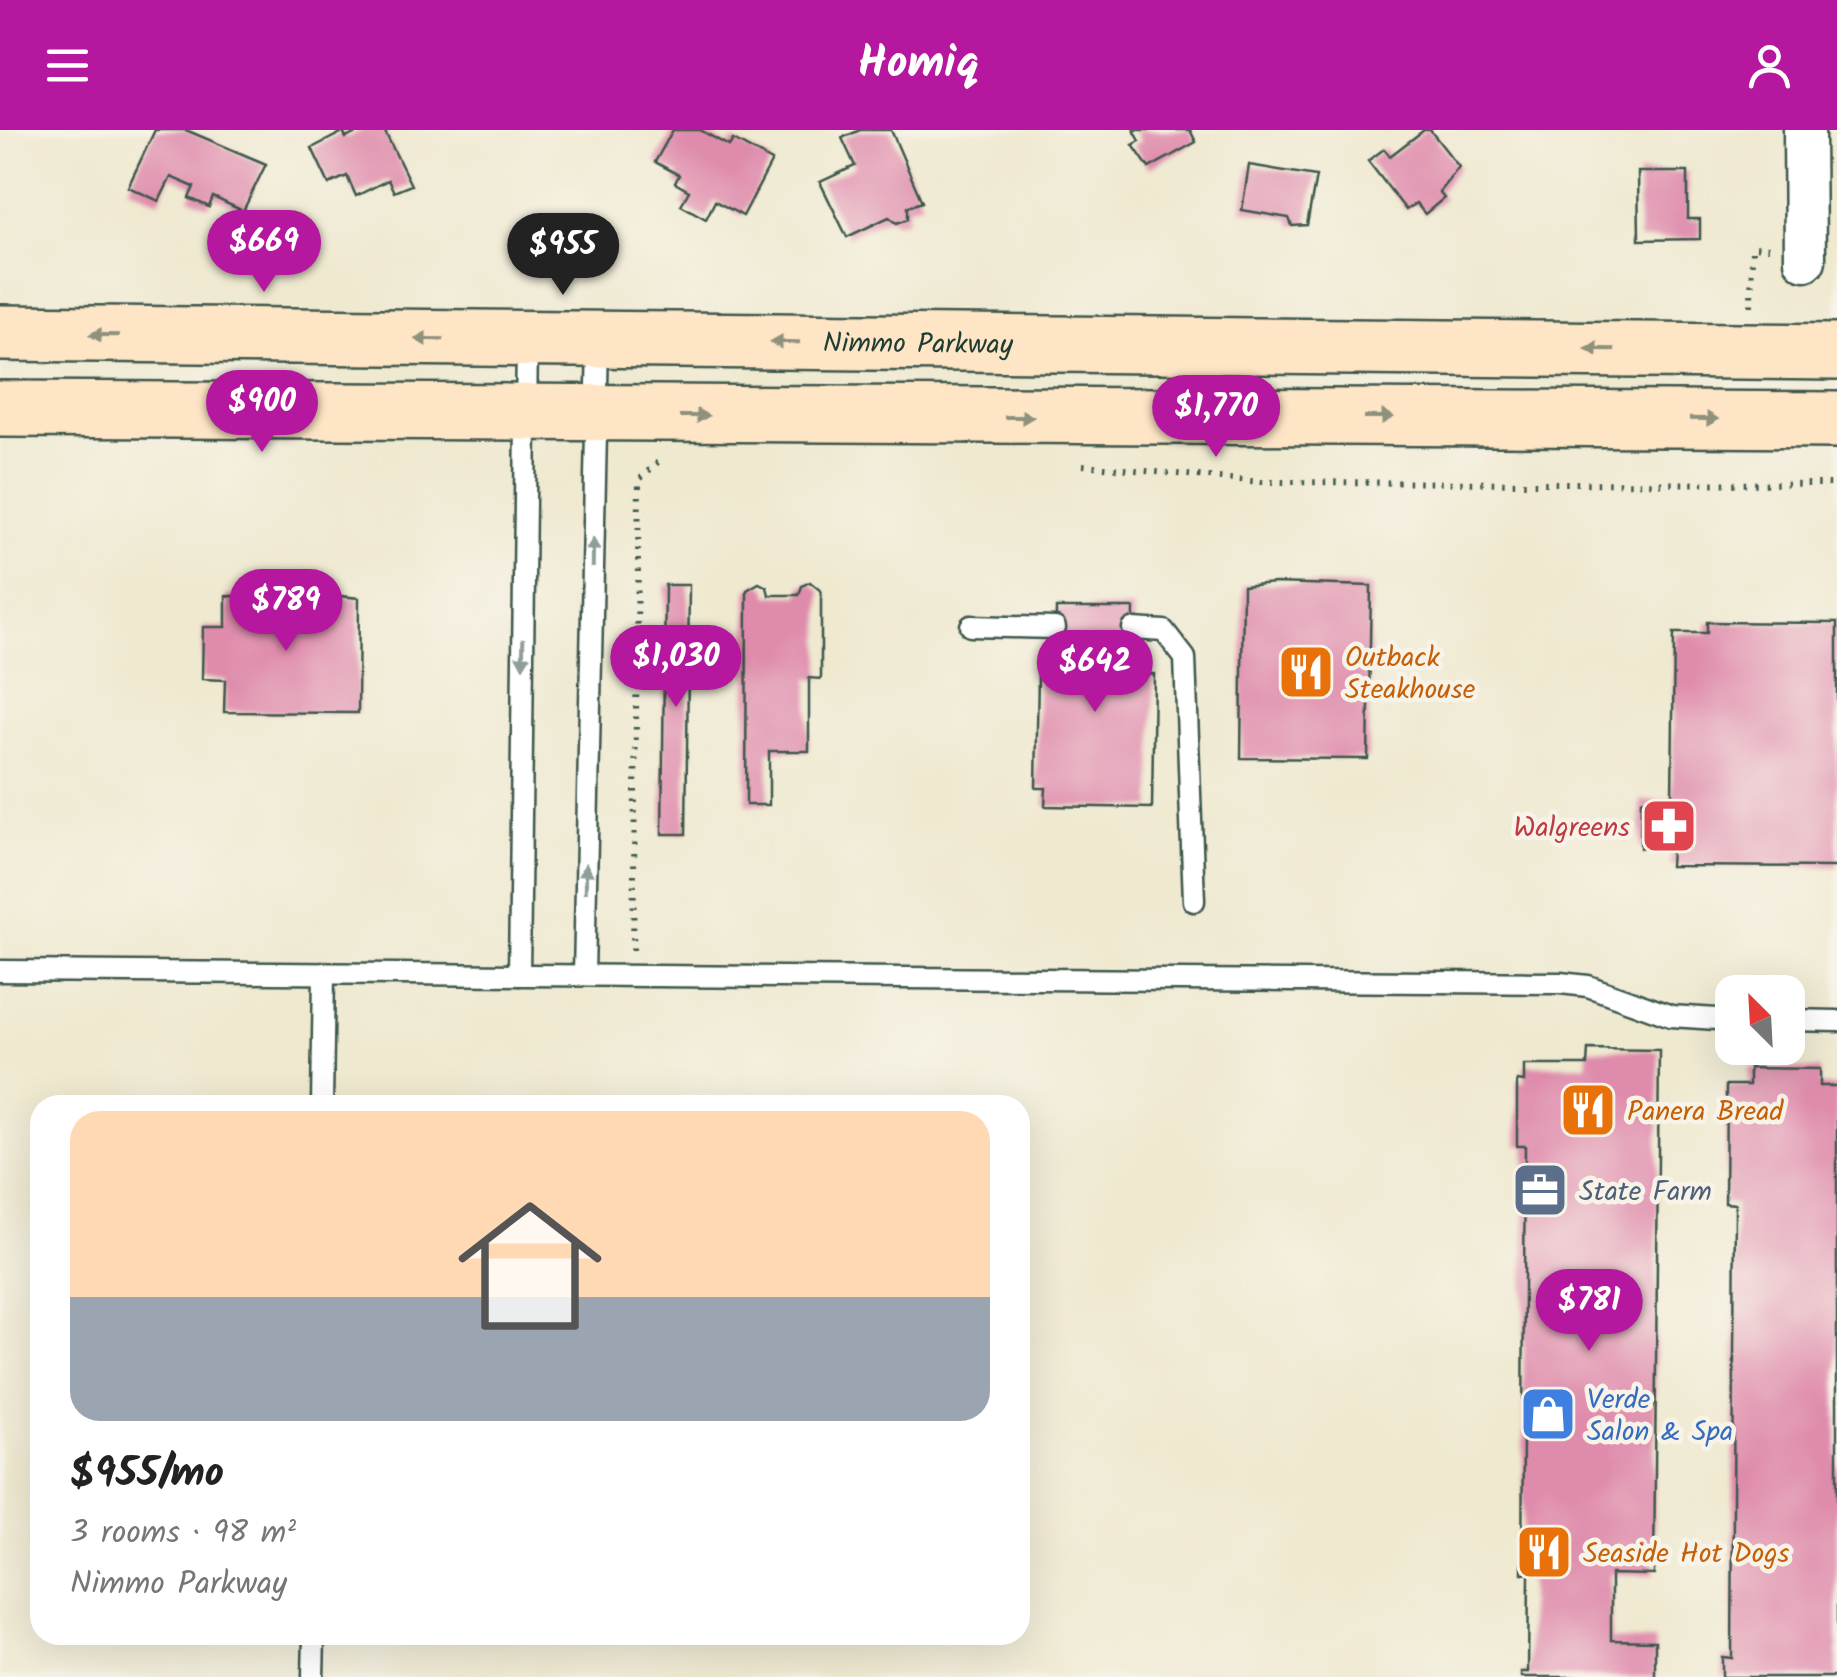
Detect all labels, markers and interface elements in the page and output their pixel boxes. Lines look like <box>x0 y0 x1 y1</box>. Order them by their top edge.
text: Homiq <box>858 29 979 101</box>
icon: menu <box>40 38 95 93</box>
icon: person <box>1742 38 1797 93</box>
pin: $669 <box>205 210 323 295</box>
pin: $955 <box>504 213 622 298</box>
text: $669 <box>229 217 299 268</box>
text: $955 <box>529 220 597 271</box>
street label: Nimmo Parkway <box>823 322 1014 368</box>
one-way arrow <box>88 327 120 343</box>
one-way arrow <box>413 331 445 347</box>
one-way arrow <box>768 334 800 350</box>
one-way arrow <box>1583 341 1615 357</box>
pin: $900 <box>203 370 321 455</box>
pin: $1,770 <box>1135 375 1297 460</box>
text: $900 <box>228 377 296 428</box>
text: $1,770 <box>1174 382 1258 433</box>
one-way arrow <box>679 408 711 424</box>
one-way arrow <box>1004 409 1036 425</box>
one-way arrow <box>1364 409 1396 425</box>
one-way arrow <box>1689 411 1721 427</box>
one-way arrow <box>586 536 602 568</box>
pin: $789 <box>227 569 345 654</box>
text: $789 <box>251 576 321 627</box>
pin: $1,030 <box>595 625 757 710</box>
pin: $642 <box>1036 630 1154 715</box>
text: $1,030 <box>632 632 720 683</box>
place label: Outback Steakhouse <box>1345 636 1476 713</box>
text: $642 <box>1059 637 1131 688</box>
one-way arrow <box>515 638 531 670</box>
restaurant icon: Outback Steakhouse <box>1276 642 1336 702</box>
pharmacy icon: Walgreens <box>1639 796 1699 856</box>
place label: Walgreens <box>1513 806 1630 851</box>
one-way arrow <box>579 861 595 893</box>
north arrow <box>1715 975 1805 1065</box>
map controls <box>1715 975 1805 1065</box>
restaurant icon: Panera Bread <box>1558 1080 1618 1140</box>
place label: Panera Bread <box>1627 1090 1784 1135</box>
office icon: State Farm <box>1510 1160 1570 1220</box>
place label: State Farm <box>1579 1170 1712 1215</box>
icon: home <box>440 1176 620 1356</box>
pin: $781 <box>1530 1269 1648 1354</box>
text: $781 <box>1558 1276 1620 1327</box>
place label: Verde Salon & Spa <box>1587 1378 1733 1455</box>
shop icon: Verde Salon & Spa <box>1518 1384 1578 1444</box>
text: $955/mo <box>70 1441 224 1508</box>
text: 3 rooms · 98 m² <box>70 1508 296 1559</box>
restaurant icon: Seaside Hot Dogs <box>1514 1522 1574 1582</box>
place label: Seaside Hot Dogs <box>1583 1532 1790 1577</box>
text: Nimmo Parkway <box>70 1559 287 1610</box>

